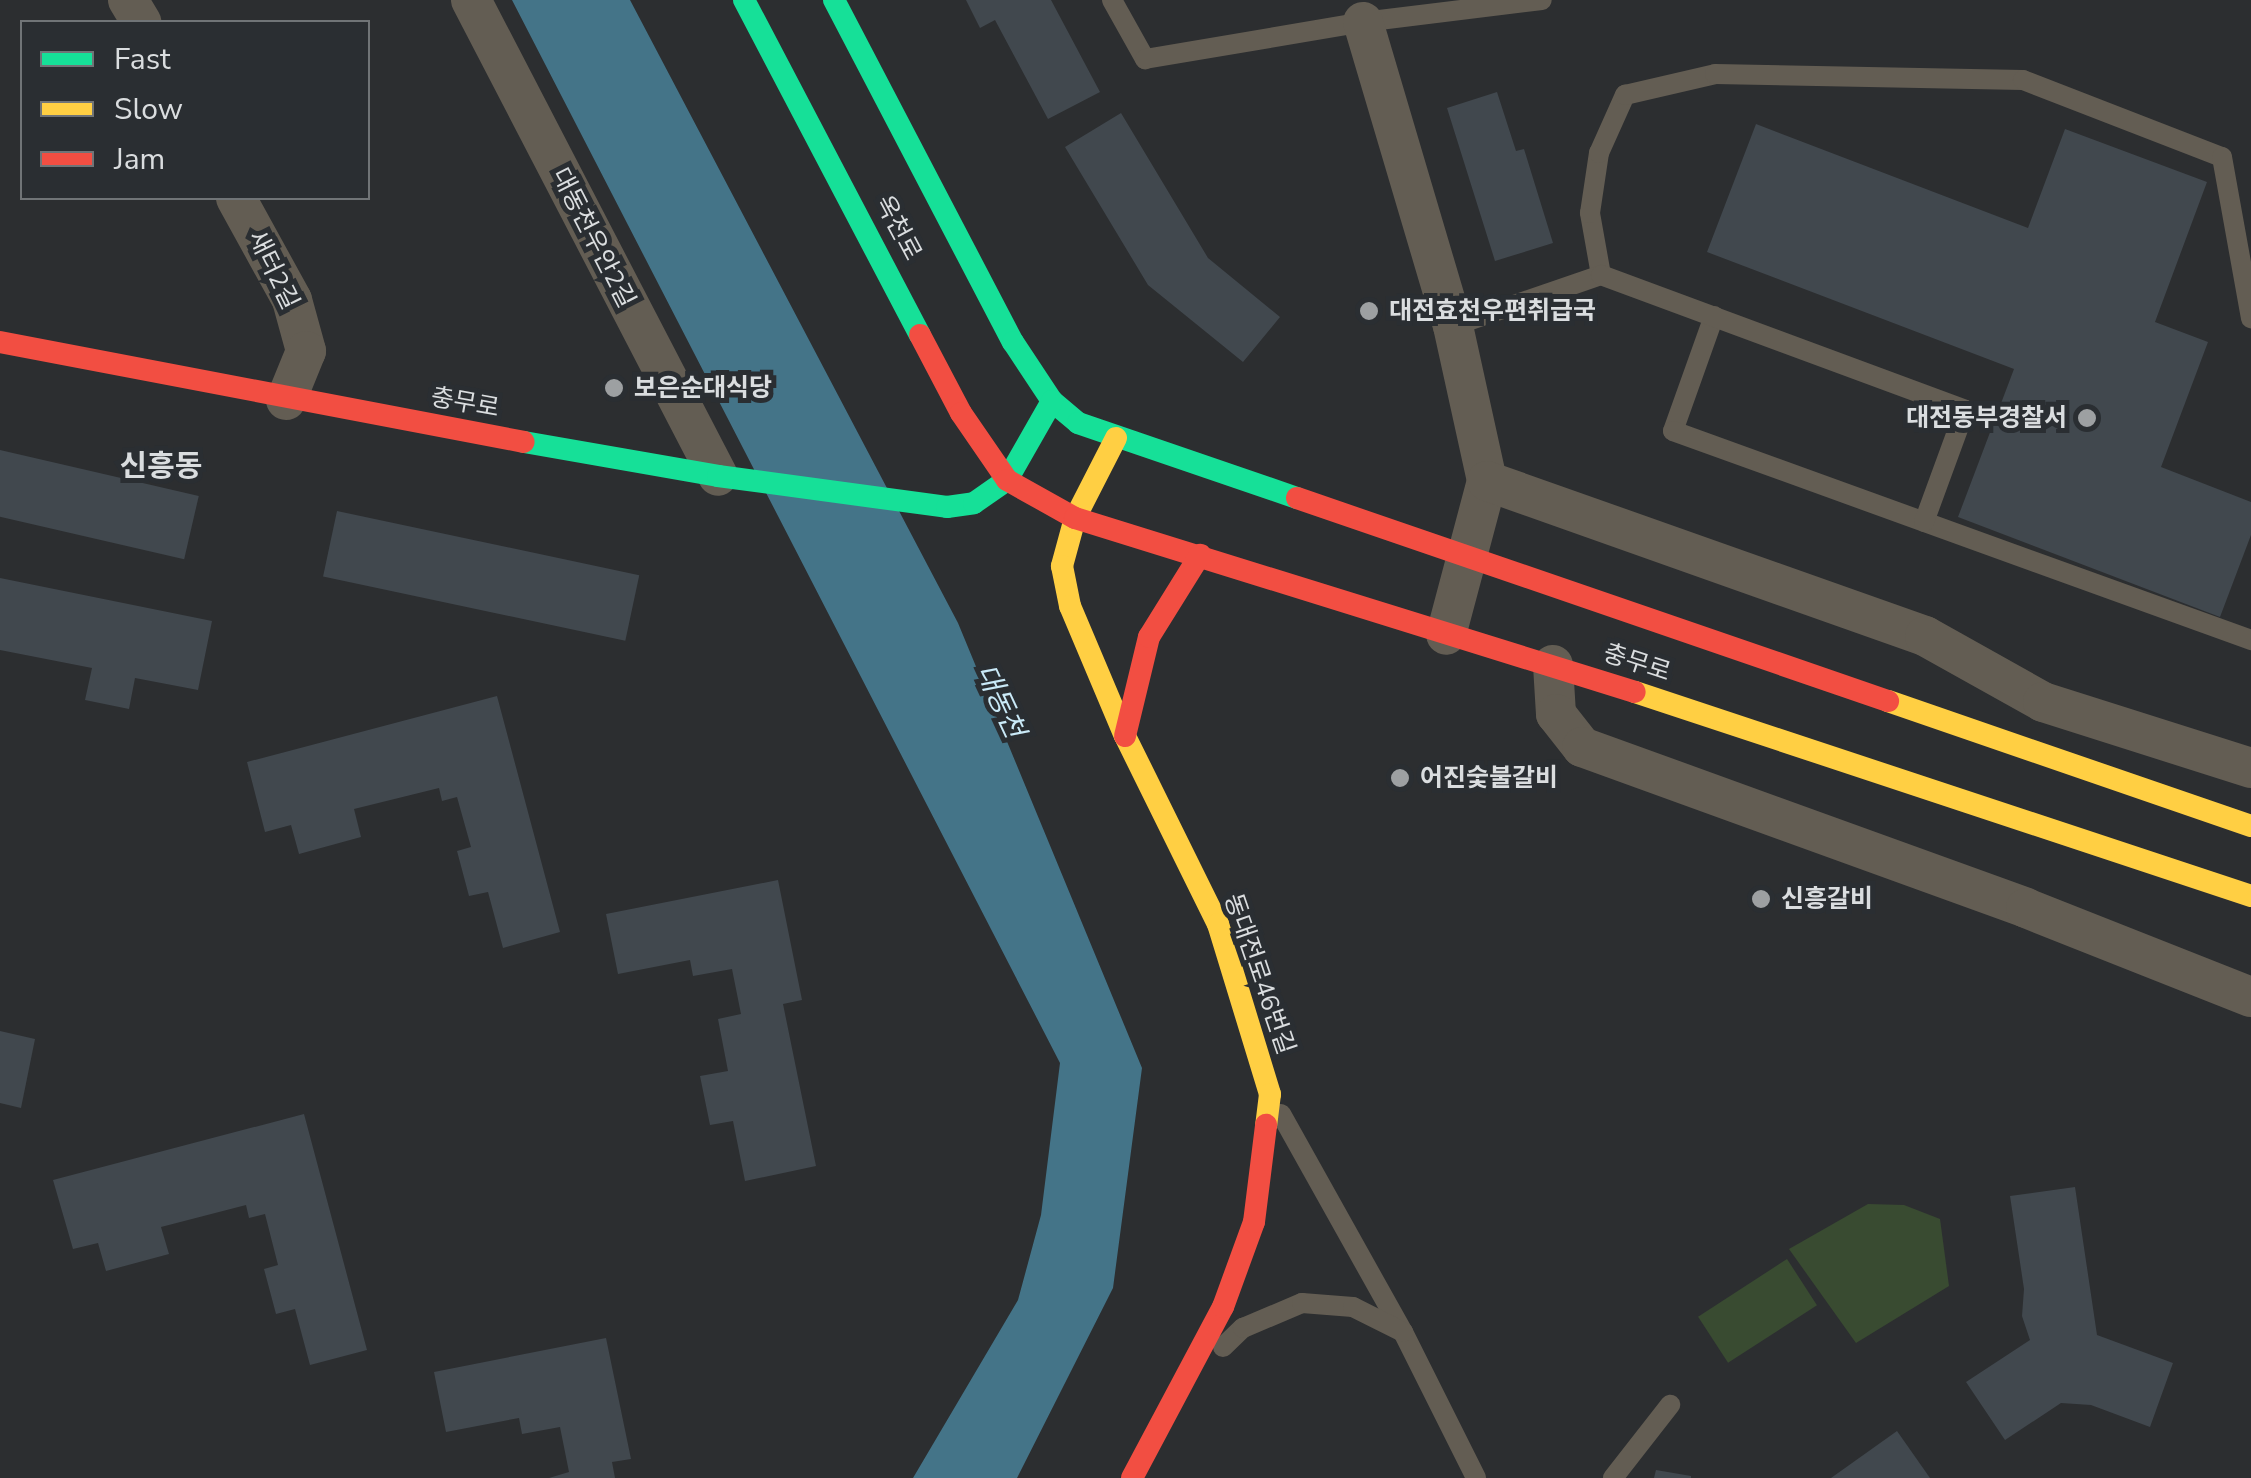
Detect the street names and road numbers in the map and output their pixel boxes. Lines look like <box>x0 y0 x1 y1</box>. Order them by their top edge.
street label: 대동천우안2길 <box>545 163 641 313</box>
street label: 옥천로 <box>869 190 927 266</box>
street label: 새터2길 <box>241 226 305 314</box>
street label: 충무로 <box>428 382 502 424</box>
street label: 충무로 <box>1600 638 1674 688</box>
street label: 동대전로46번길 <box>1217 890 1301 1058</box>

